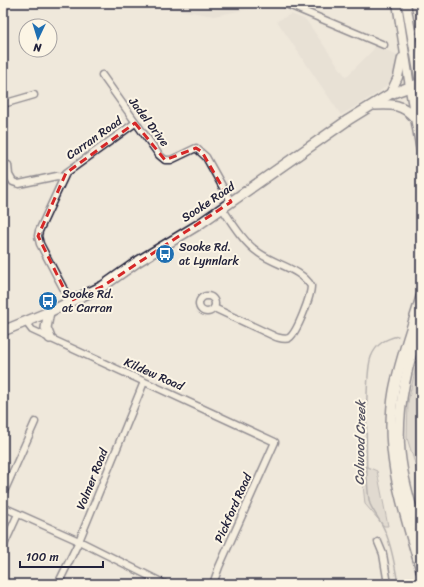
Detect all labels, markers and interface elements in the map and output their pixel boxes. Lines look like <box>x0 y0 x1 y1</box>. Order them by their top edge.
north arrow <box>18 18 58 58</box>
text: N <box>32 38 43 57</box>
street label: Jadel Drive <box>122 91 175 152</box>
street label: Carran Road <box>61 110 128 166</box>
street label: Sooke Road <box>177 176 240 228</box>
place label: Sooke Rd. at Lynnlark <box>179 236 240 272</box>
bus stop icon: Sooke Rd. at Lynnlark <box>154 243 176 265</box>
place label: Sooke Rd. at Carran <box>62 283 114 319</box>
bus stop icon: Sooke Rd. at Carran <box>37 290 59 312</box>
street label: Kildew Road <box>121 351 189 398</box>
water label: Colwood Creek <box>348 399 372 485</box>
street label: Volmer Road <box>70 443 115 513</box>
street label: Pickford Road <box>208 469 258 546</box>
scale bar <box>20 543 103 569</box>
text: 100 m <box>26 546 59 568</box>

